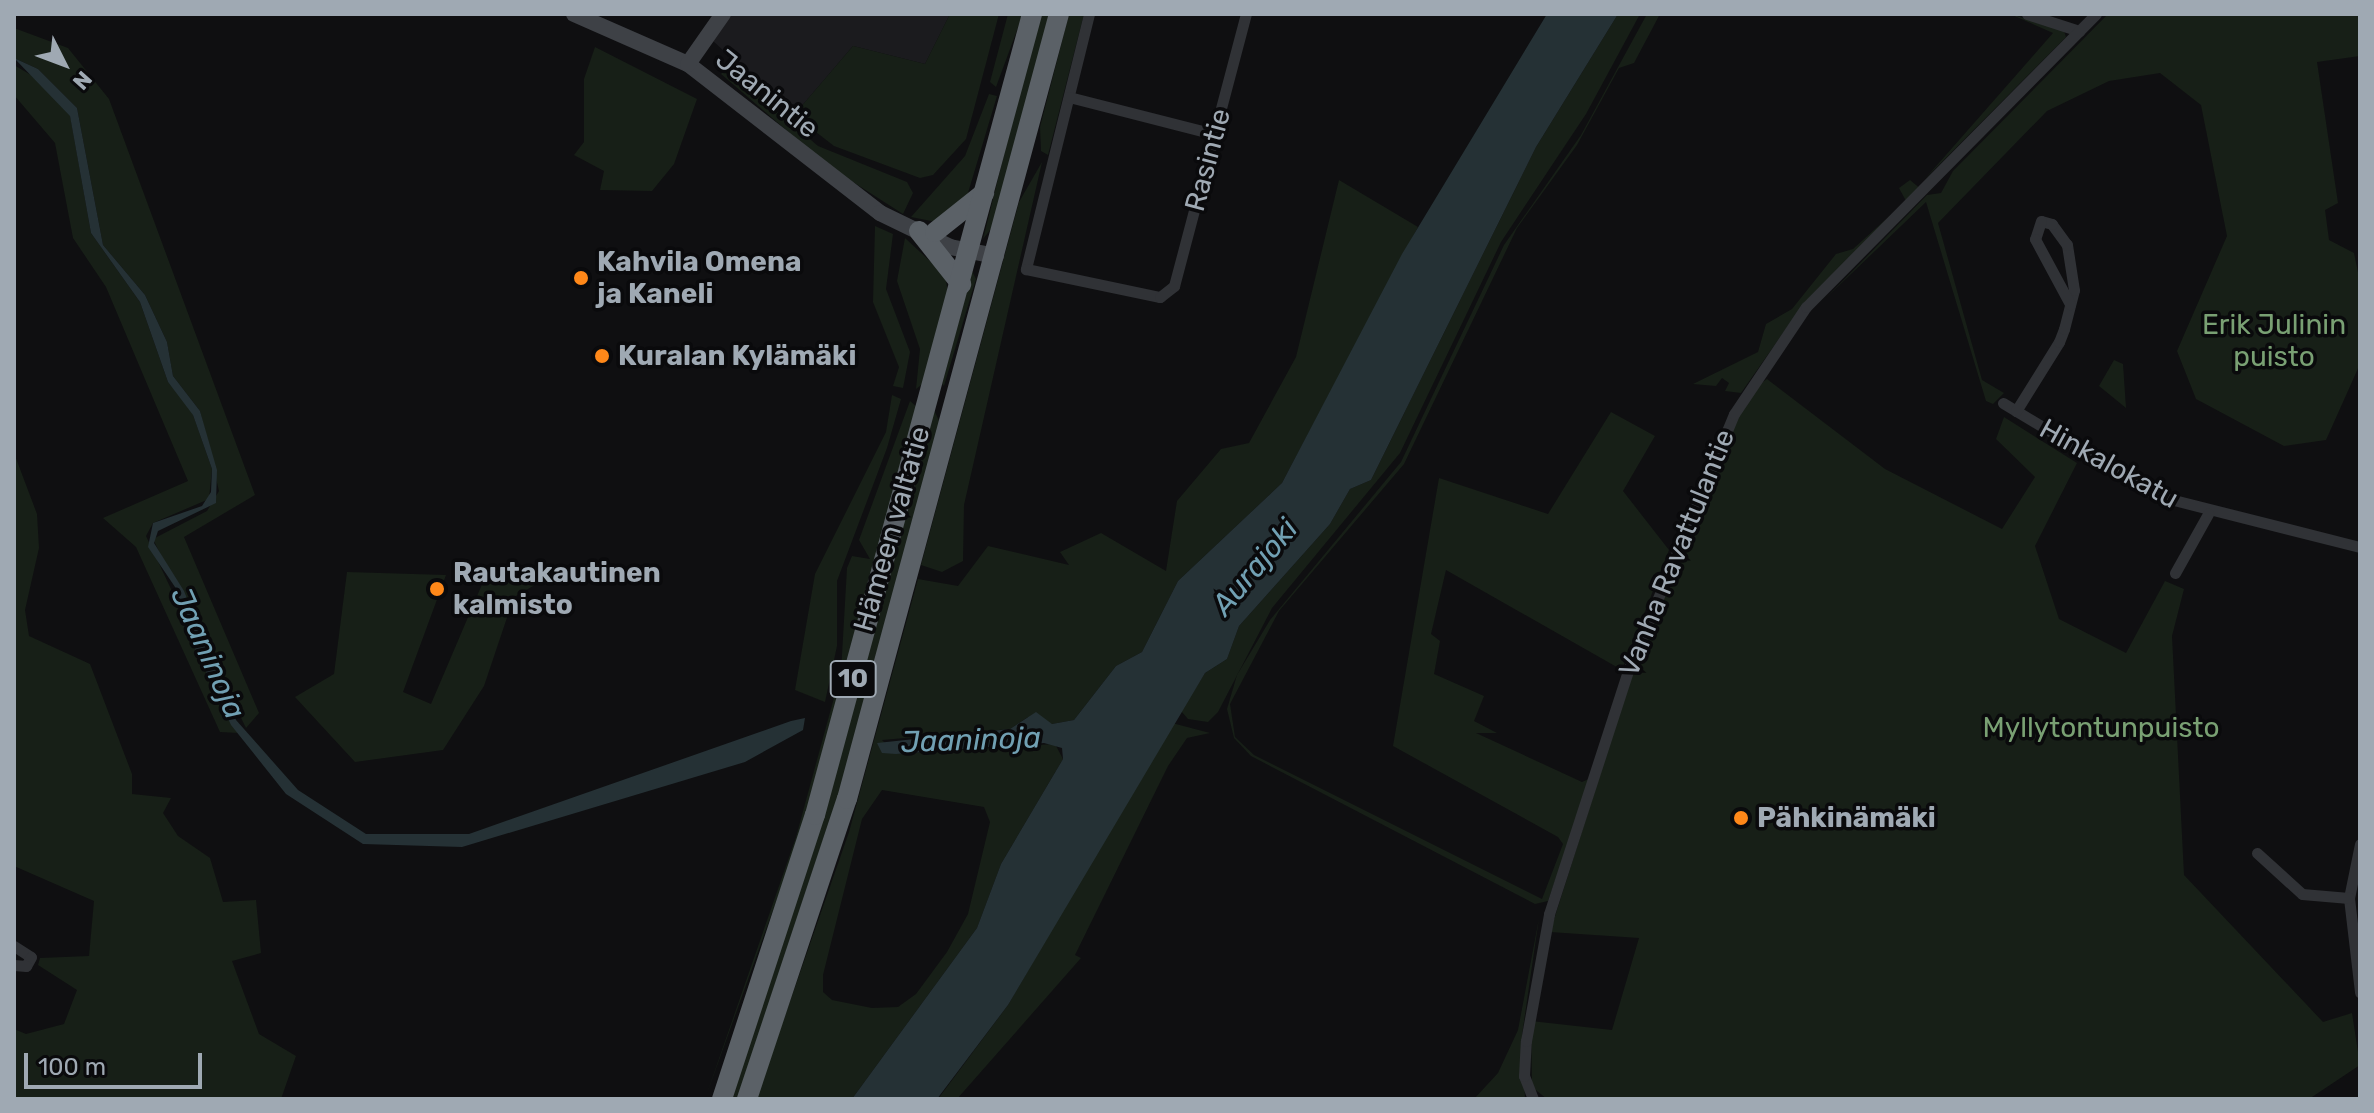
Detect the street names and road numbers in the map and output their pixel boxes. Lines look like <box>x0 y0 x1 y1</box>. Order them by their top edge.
street label: Jaanintie <box>709 42 825 146</box>
street label: Rasintie <box>1178 105 1238 215</box>
street label: Hinkalokatu <box>2034 412 2184 516</box>
street label: Hämeen valtatie <box>847 422 937 636</box>
street label: Vanha Ravattulantie <box>1612 425 1742 681</box>
road number: 10 <box>829 657 877 701</box>

